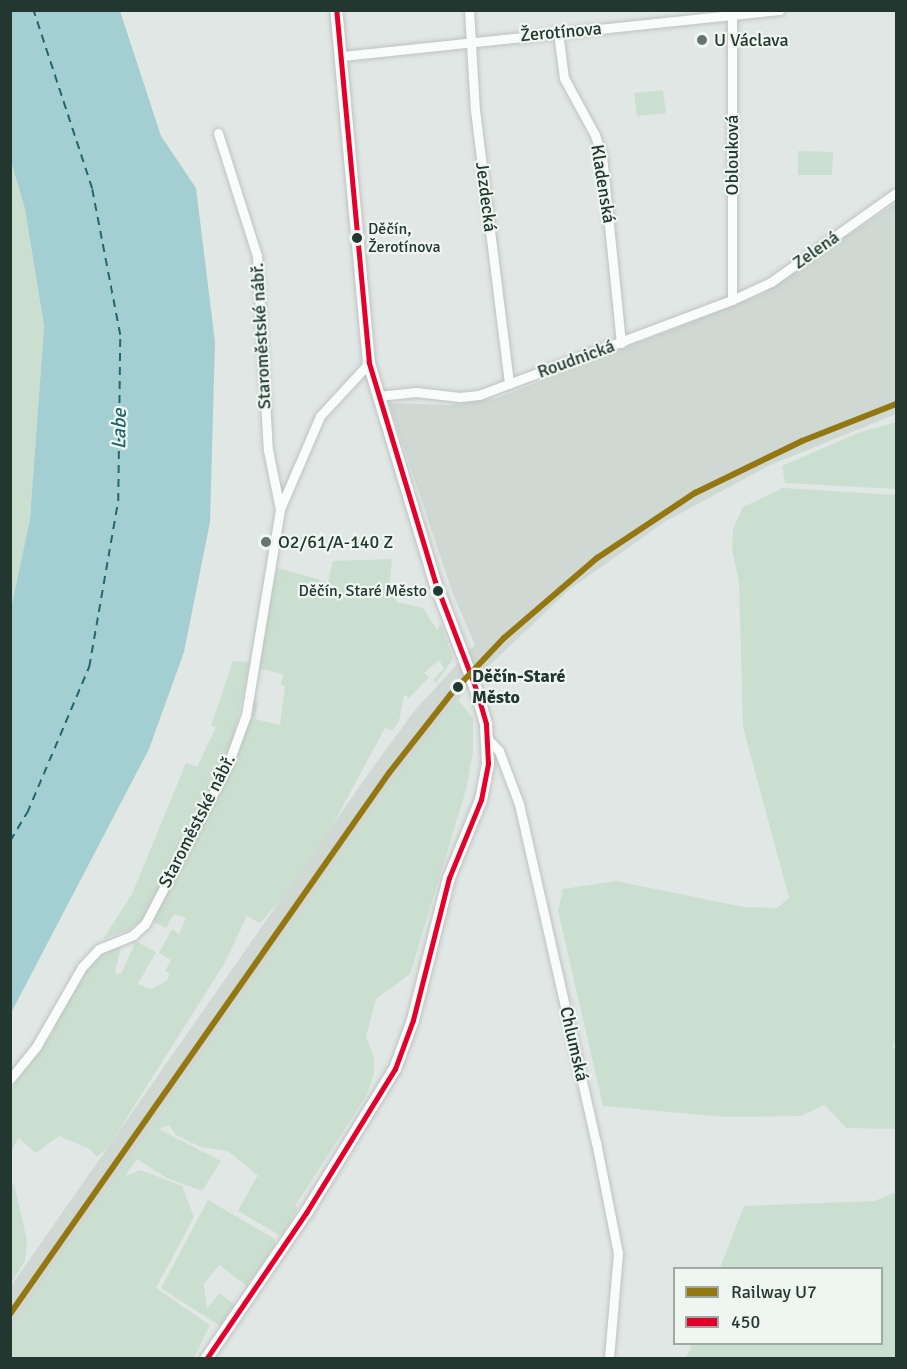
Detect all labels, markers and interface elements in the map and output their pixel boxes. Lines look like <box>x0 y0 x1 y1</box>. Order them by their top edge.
street label: Žerotínova <box>519 18 603 46</box>
place label: U Václava <box>714 29 789 51</box>
marker: U Václava <box>695 33 709 47</box>
street label: Oblouková <box>721 115 743 195</box>
street label: Kladenská <box>586 143 620 225</box>
street label: Jezdecká <box>471 161 501 233</box>
place label: Děčín, Žerotínova <box>368 219 441 257</box>
street label: Zelená <box>789 226 843 274</box>
marker: Děčín, Žerotínova <box>351 232 363 244</box>
street label: Staroměstské nábř. <box>246 262 276 410</box>
street label: Roudnická <box>534 335 618 383</box>
water label: Labe <box>107 408 131 450</box>
place label: O2/61/A-140 Z <box>278 531 393 553</box>
marker: O2/61/A-140 Z <box>259 535 273 549</box>
place label: Děčín, Staré Město <box>299 581 427 601</box>
marker: Děčín, Staré Město <box>432 585 444 597</box>
place label: Děčín-Staré Město <box>472 666 565 708</box>
marker: Děčín-Staré Město <box>449 678 467 696</box>
street label: Staroměstské nábř. <box>154 751 240 891</box>
street label: Chlumská <box>555 1005 593 1083</box>
legend <box>673 1267 883 1345</box>
text: Railway U7 <box>731 1281 817 1303</box>
text: 450 <box>731 1311 760 1333</box>

